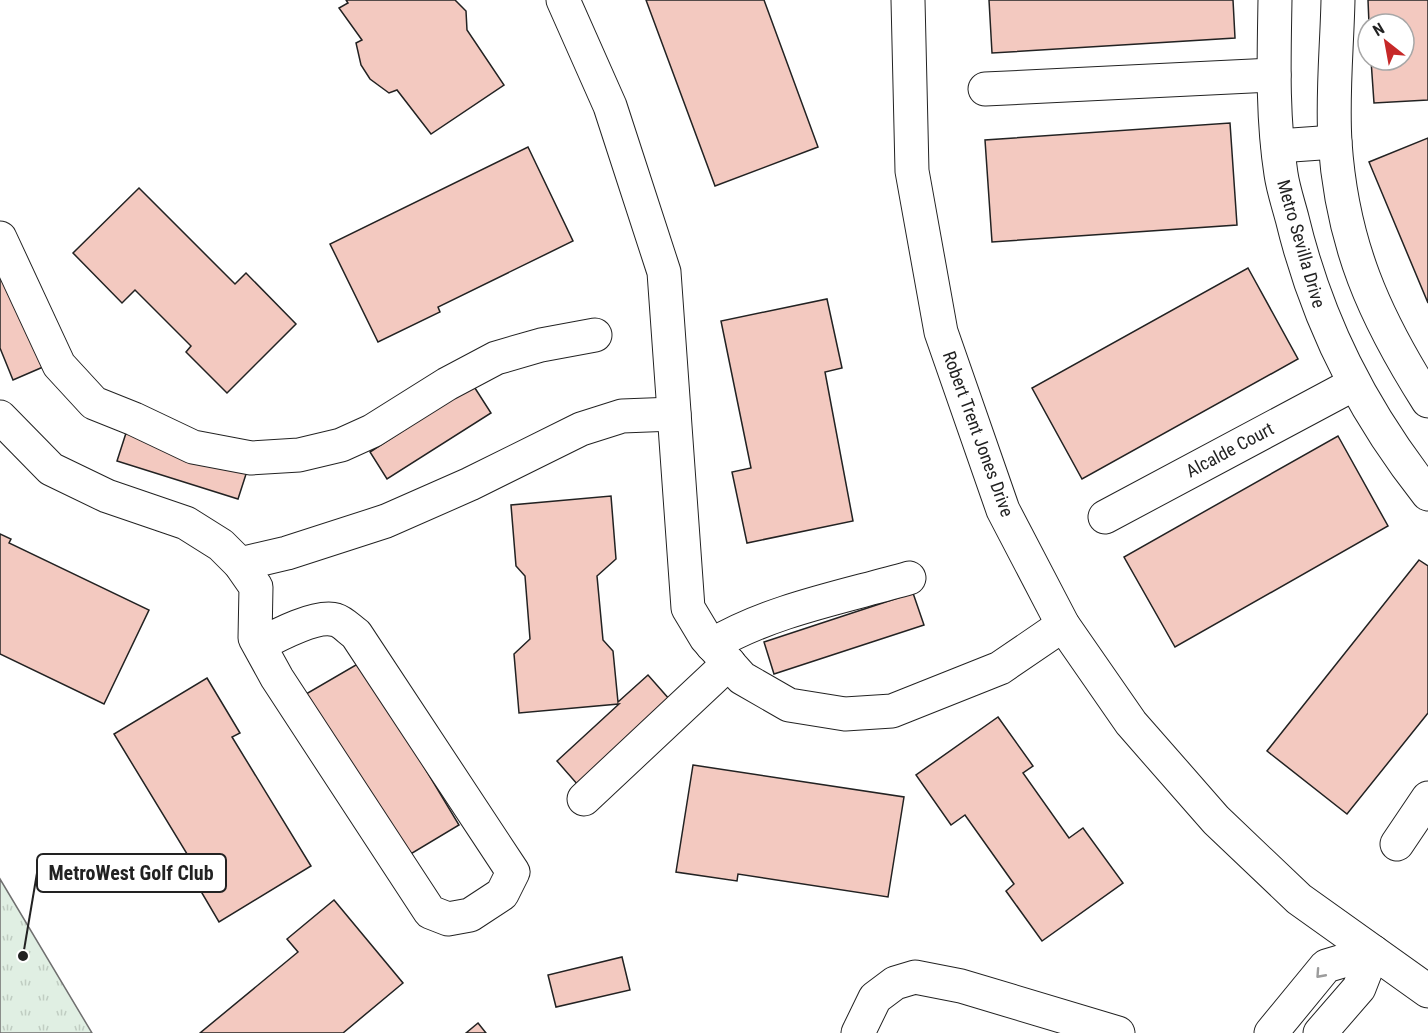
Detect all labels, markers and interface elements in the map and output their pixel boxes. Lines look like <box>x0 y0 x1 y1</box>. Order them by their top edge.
north arrow <box>1356 12 1416 72</box>
text: N <box>1369 19 1388 40</box>
street label: Metro Sevilla Drive <box>1273 177 1330 310</box>
street label: Robert Trent Jones Drive <box>939 348 1018 520</box>
street label: Alcalde Court <box>1182 418 1277 481</box>
callout: MetroWest Golf Club <box>37 854 226 892</box>
text: MetroWest Golf Club <box>48 861 214 885</box>
one-way arrow <box>1316 967 1327 977</box>

